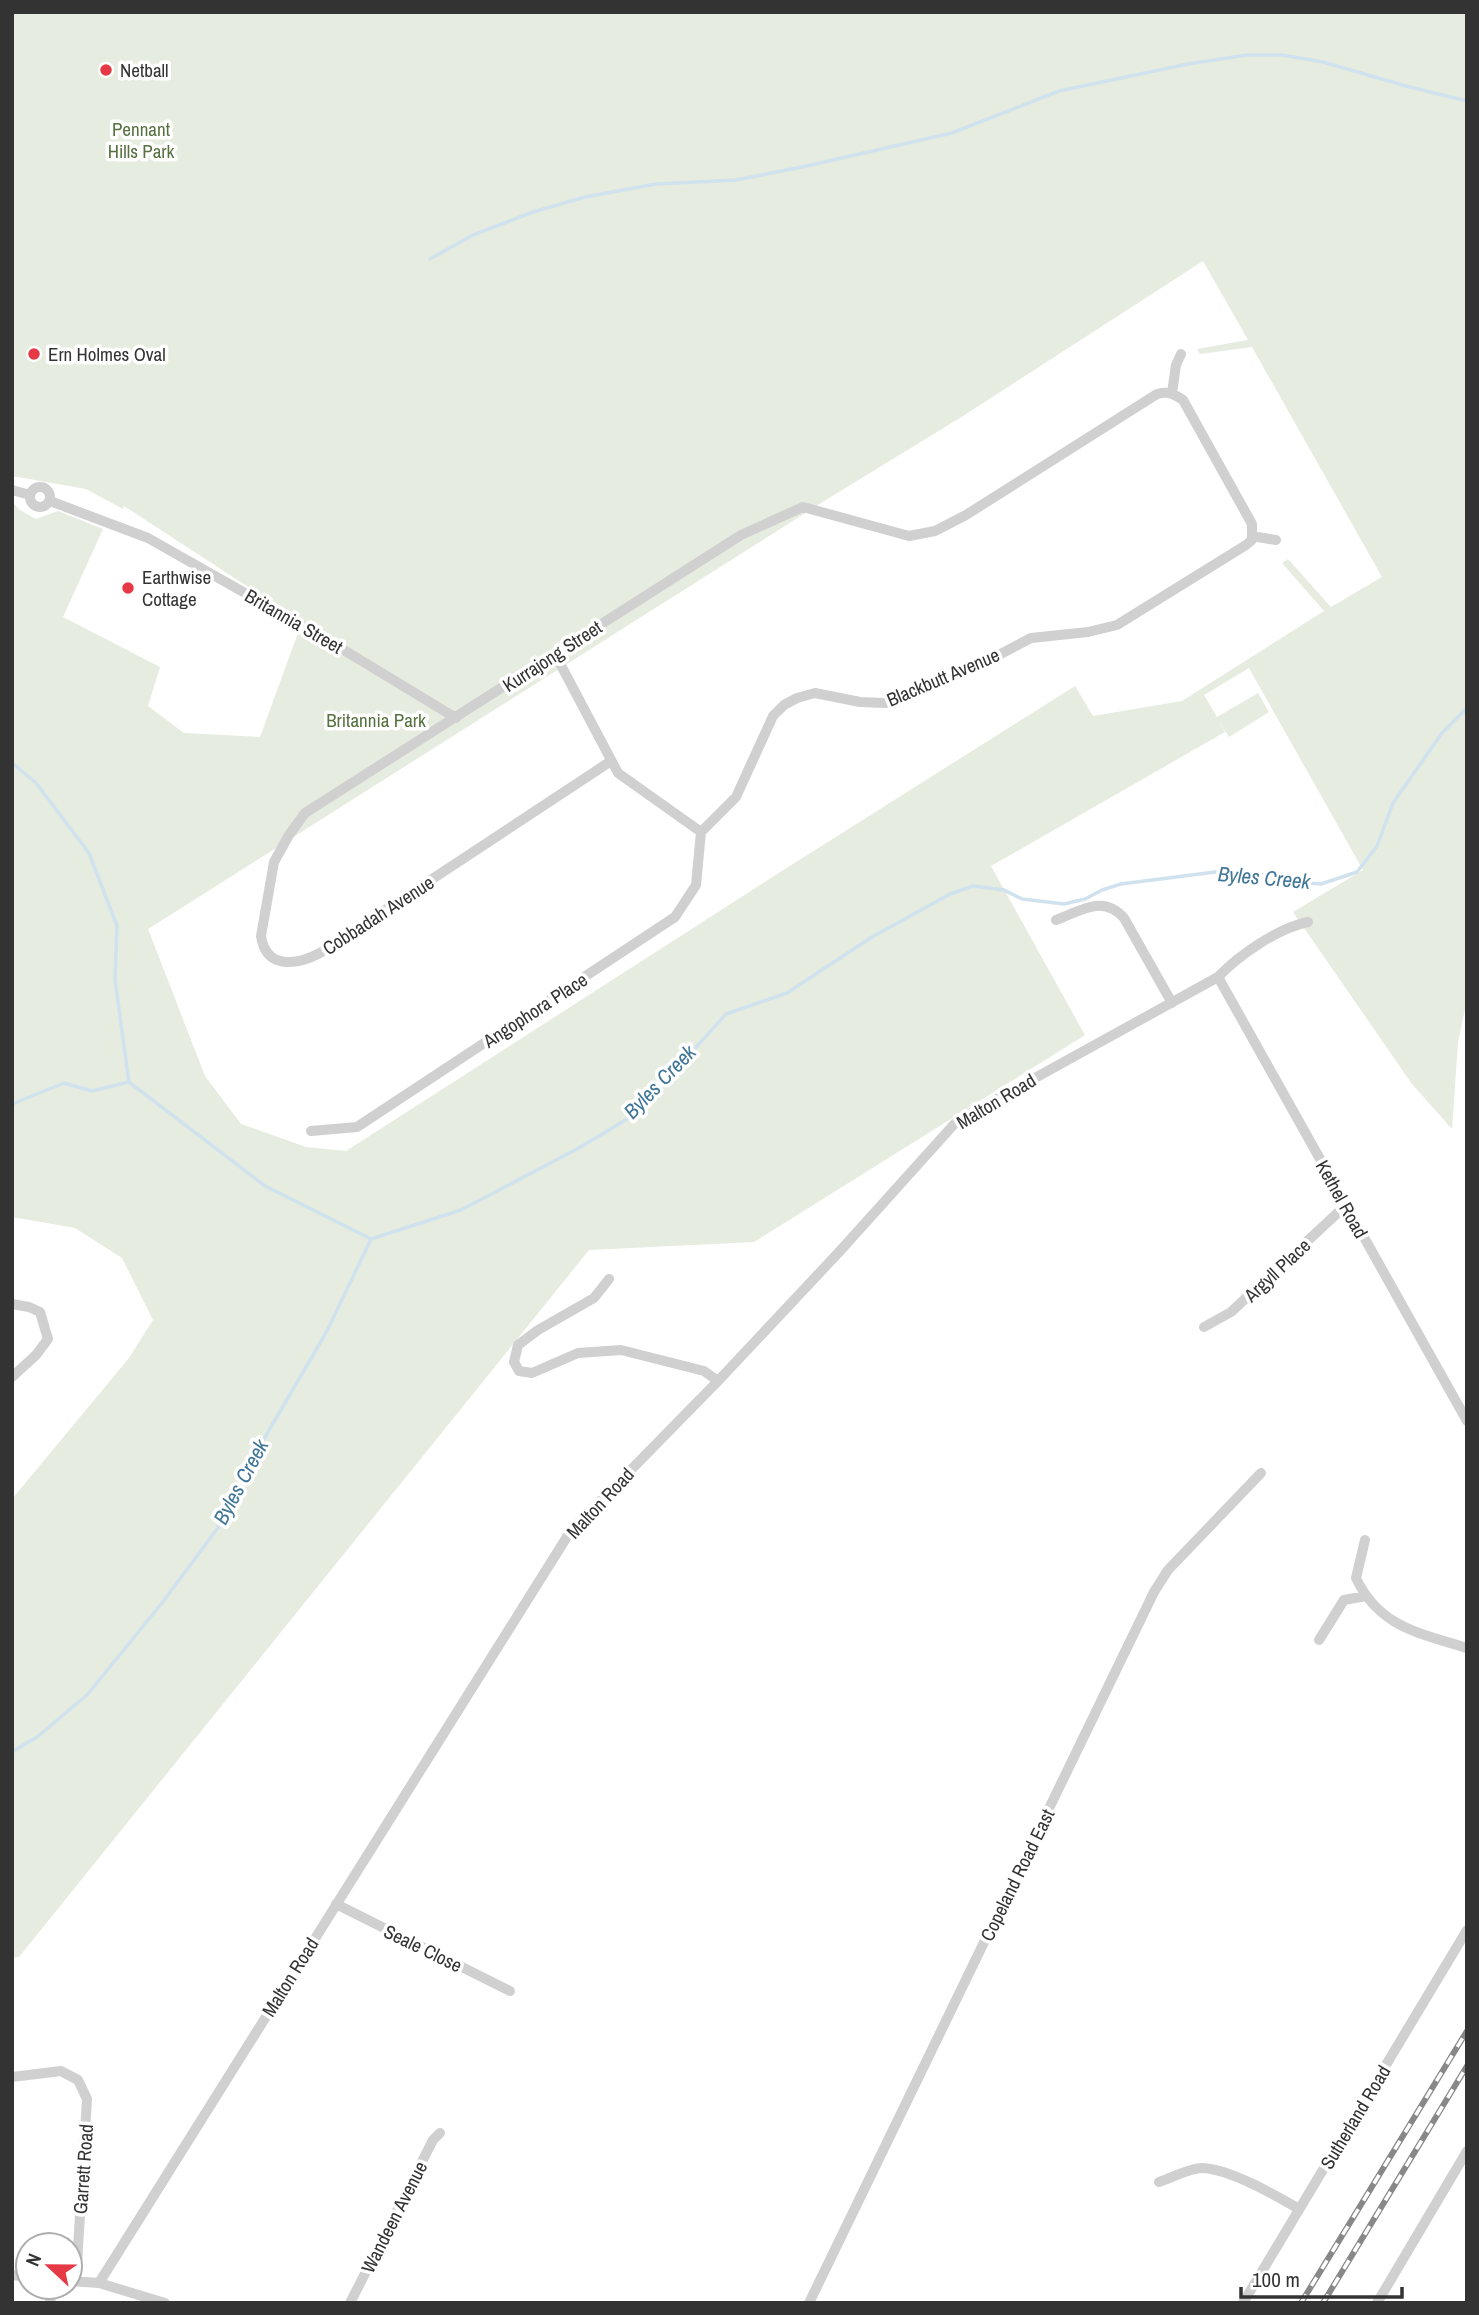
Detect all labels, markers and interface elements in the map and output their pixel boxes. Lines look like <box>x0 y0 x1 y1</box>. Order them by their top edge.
place label: Netball <box>120 57 169 83</box>
marker: Netball <box>98 62 114 78</box>
park label: Pennant Hills Park <box>108 116 175 164</box>
place label: Ern Holmes Oval <box>48 341 166 367</box>
marker: Ern Holmes Oval <box>26 346 42 362</box>
place label: Earthwise Cottage <box>142 564 211 612</box>
marker: Earthwise Cottage <box>120 580 136 596</box>
street label: Britannia Street <box>240 582 348 660</box>
street label: Kurrajong Street <box>497 614 607 698</box>
street label: Blackbutt Avenue <box>883 642 1003 712</box>
park label: Britannia Park <box>326 707 426 733</box>
water label: Byles Creek <box>1217 859 1313 896</box>
street label: Cobbadah Avenue <box>317 869 439 961</box>
street label: Angophora Place <box>477 967 592 1054</box>
water label: Byles Creek <box>617 1037 703 1125</box>
street label: Malton Road <box>951 1067 1041 1135</box>
street label: Kethel Road <box>1310 1155 1374 1243</box>
street label: Argyll Place <box>1237 1232 1316 1308</box>
water label: Byles Creek <box>206 1433 276 1530</box>
street label: Malton Road <box>560 1462 640 1544</box>
street label: Copeland Road East <box>974 1804 1060 1945</box>
street label: Seale Close <box>380 1918 466 1978</box>
street label: Malton Road <box>256 1933 324 2021</box>
street label: Sutherland Road <box>1314 2060 1396 2174</box>
street label: Garrett Road <box>67 2123 99 2215</box>
street label: Wandeen Avenue <box>355 2157 433 2277</box>
north arrow <box>14 2231 84 2301</box>
text: N <box>19 2250 47 2270</box>
scale bar <box>1241 2256 1402 2300</box>
text: 100 m <box>1252 2265 1300 2294</box>

